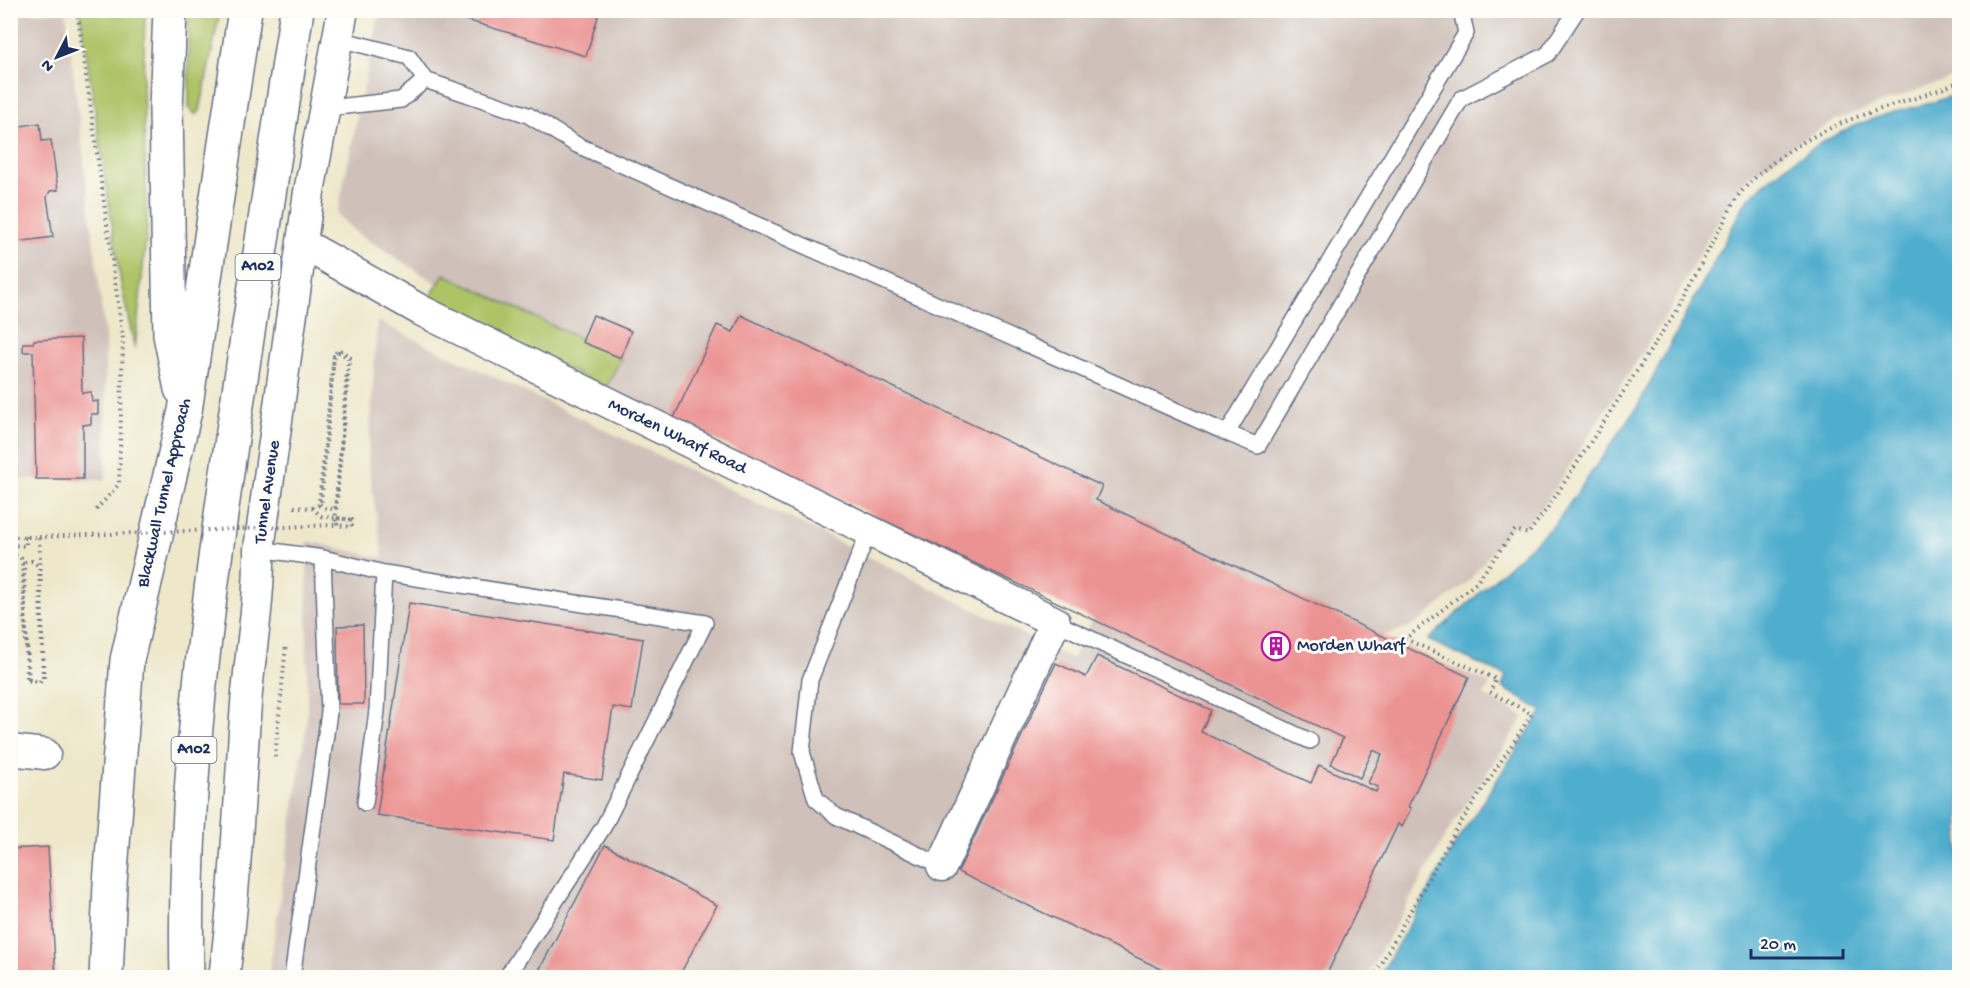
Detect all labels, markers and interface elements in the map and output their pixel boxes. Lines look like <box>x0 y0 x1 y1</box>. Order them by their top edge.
north arrow <box>27 27 87 87</box>
text: N <box>38 54 59 75</box>
road number: A102 <box>236 254 280 280</box>
street label: Morden Wharf Road <box>604 394 751 480</box>
street label: Blackwall Tunnel Approach <box>133 396 197 590</box>
street label: Tunnel Avenue <box>250 438 286 546</box>
building icon: Morden Wharf <box>1260 630 1292 662</box>
place label: Morden Wharf <box>1297 636 1406 657</box>
road number: A102 <box>172 737 216 763</box>
scale bar <box>1751 922 1842 960</box>
text: 20 m <box>1760 935 1796 956</box>

